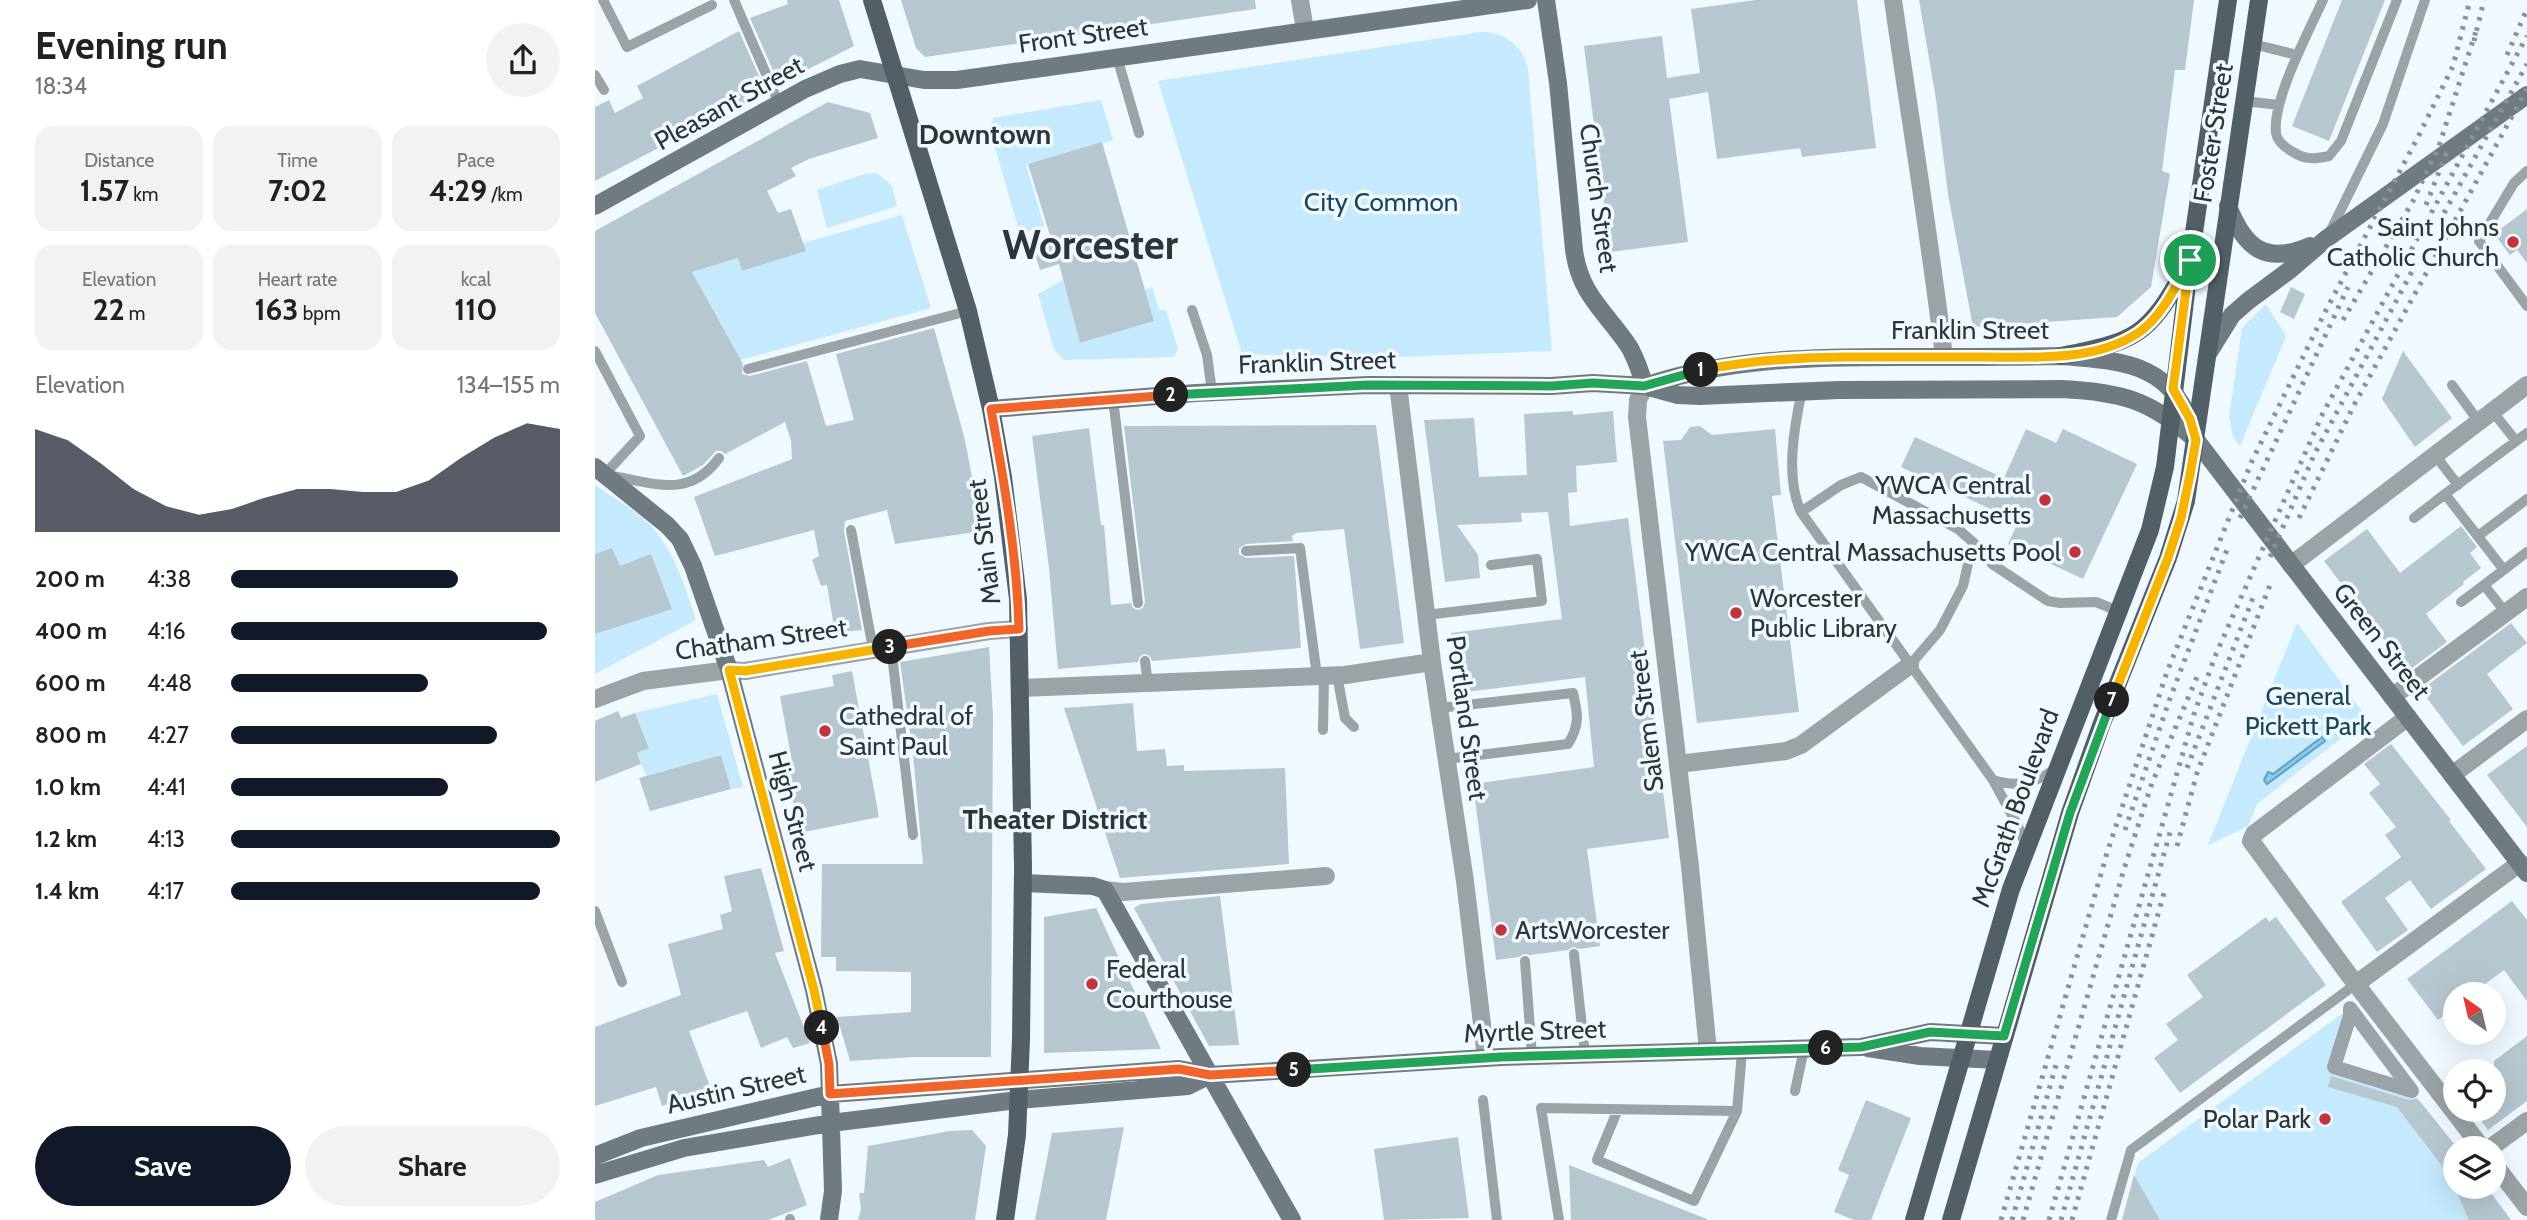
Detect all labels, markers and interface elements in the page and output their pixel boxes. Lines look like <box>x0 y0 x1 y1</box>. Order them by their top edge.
street label: Front Street <box>1016 10 1150 60</box>
text: Evening run <box>35 22 228 69</box>
button: share <box>486 23 560 97</box>
street label: Pleasant Street <box>649 49 809 157</box>
street label: Foster Street <box>2186 61 2240 205</box>
text: 18:34 <box>35 72 87 100</box>
district label: Downtown <box>919 117 1051 151</box>
street label: Church Street <box>1573 121 1625 275</box>
text: Distance <box>84 149 154 172</box>
text: Time <box>277 149 318 172</box>
text: Pace <box>457 149 495 172</box>
text: 1.57 <box>80 172 129 209</box>
text: 7:02 <box>268 172 327 209</box>
text: 4:29 <box>429 172 487 209</box>
text: km <box>129 183 158 206</box>
text: /km <box>487 183 523 206</box>
park label: City Common <box>1304 186 1458 218</box>
place label: Saint Johns Catholic Church <box>2327 211 2499 273</box>
district label: Worcester <box>1002 220 1179 269</box>
pin <box>2160 230 2220 290</box>
marker: Saint Johns Catholic Church <box>2505 234 2521 250</box>
icon: arrive <box>2171 241 2209 279</box>
text: Elevation <box>82 268 156 291</box>
text: Heart rate <box>258 268 337 291</box>
text: kcal <box>461 268 491 291</box>
text: 22 <box>93 291 125 328</box>
text: 163 <box>254 291 299 328</box>
text: 110 <box>454 291 497 328</box>
text: m <box>125 302 146 325</box>
text: bpm <box>299 302 341 325</box>
street label: Franklin Street <box>1891 314 2049 346</box>
street label: Franklin Street <box>1237 343 1397 381</box>
pin: 1 <box>1683 352 1719 388</box>
text: 1 <box>1697 358 1704 381</box>
text: Elevation <box>35 371 125 399</box>
text: 134–155 m <box>457 371 560 399</box>
pin: 2 <box>1153 378 1189 412</box>
text: 2 <box>1165 383 1176 406</box>
place label: YWCA Central Massachusetts <box>1872 469 2031 531</box>
street label: Main Street <box>960 477 1008 607</box>
marker: YWCA Central Massachusetts <box>2037 492 2053 508</box>
place label: YWCA Central Massachusetts Pool <box>1684 536 2061 568</box>
marker: YWCA Central Massachusetts Pool <box>2067 544 2083 560</box>
text: 200 m <box>35 565 105 593</box>
text: 4:38 <box>147 565 191 593</box>
street label: Green Street <box>2327 576 2438 706</box>
place label: Worcester Public Library <box>1750 582 1897 644</box>
marker: Worcester Public Library <box>1728 605 1744 621</box>
street label: Chatham Street <box>673 611 849 667</box>
text: 400 m <box>35 617 107 645</box>
text: 4:16 <box>147 617 186 645</box>
pin: 3 <box>873 630 907 664</box>
street label: Portland Street <box>1440 634 1494 803</box>
text: 3 <box>884 635 895 658</box>
street label: Salem Street <box>1621 648 1671 794</box>
text: 600 m <box>35 669 106 697</box>
text: 4:48 <box>147 669 192 697</box>
park label: General Pickett Park <box>2245 680 2372 742</box>
pin: 7 <box>2095 682 2129 718</box>
text: 7 <box>2107 688 2116 711</box>
place label: Cathedral of Saint Paul <box>839 700 974 762</box>
street label: McGrath Boulevard <box>1964 704 2066 912</box>
text: 800 m <box>35 721 107 749</box>
text: 4:27 <box>147 721 189 749</box>
marker: Cathedral of Saint Paul <box>817 723 833 739</box>
street label: High Street <box>762 747 824 875</box>
text: 1.0 km <box>35 773 101 801</box>
text: 4:41 <box>147 773 186 801</box>
district label: Theater District <box>963 802 1148 836</box>
text: 1.2 km <box>35 825 97 853</box>
text: 4:13 <box>147 825 185 853</box>
text: 1.4 km <box>35 877 99 905</box>
text: 4:17 <box>147 877 184 905</box>
place label: ArtsWorcester <box>1515 914 1670 946</box>
marker: ArtsWorcester <box>1493 922 1509 938</box>
place label: Federal Courthouse <box>1106 953 1233 1015</box>
marker: Federal Courthouse <box>1084 976 1100 992</box>
north arrow <box>2443 982 2506 1045</box>
map controls <box>2443 982 2506 1199</box>
pin: 4 <box>805 1010 839 1046</box>
street label: Myrtle Street <box>1463 1013 1607 1049</box>
text: 4 <box>816 1016 827 1039</box>
pin: 6 <box>1809 1030 1843 1066</box>
text: 6 <box>1820 1036 1831 1059</box>
pin: 5 <box>1277 1052 1311 1088</box>
street label: Austin Street <box>663 1057 809 1121</box>
text: 5 <box>1288 1058 1299 1081</box>
button: locate <box>2443 1059 2506 1122</box>
place label: Polar Park <box>2203 1103 2311 1135</box>
marker: Polar Park <box>2317 1111 2333 1127</box>
button: Save <box>35 1126 291 1206</box>
button: Share <box>305 1126 560 1206</box>
button: layers <box>2443 1136 2506 1199</box>

